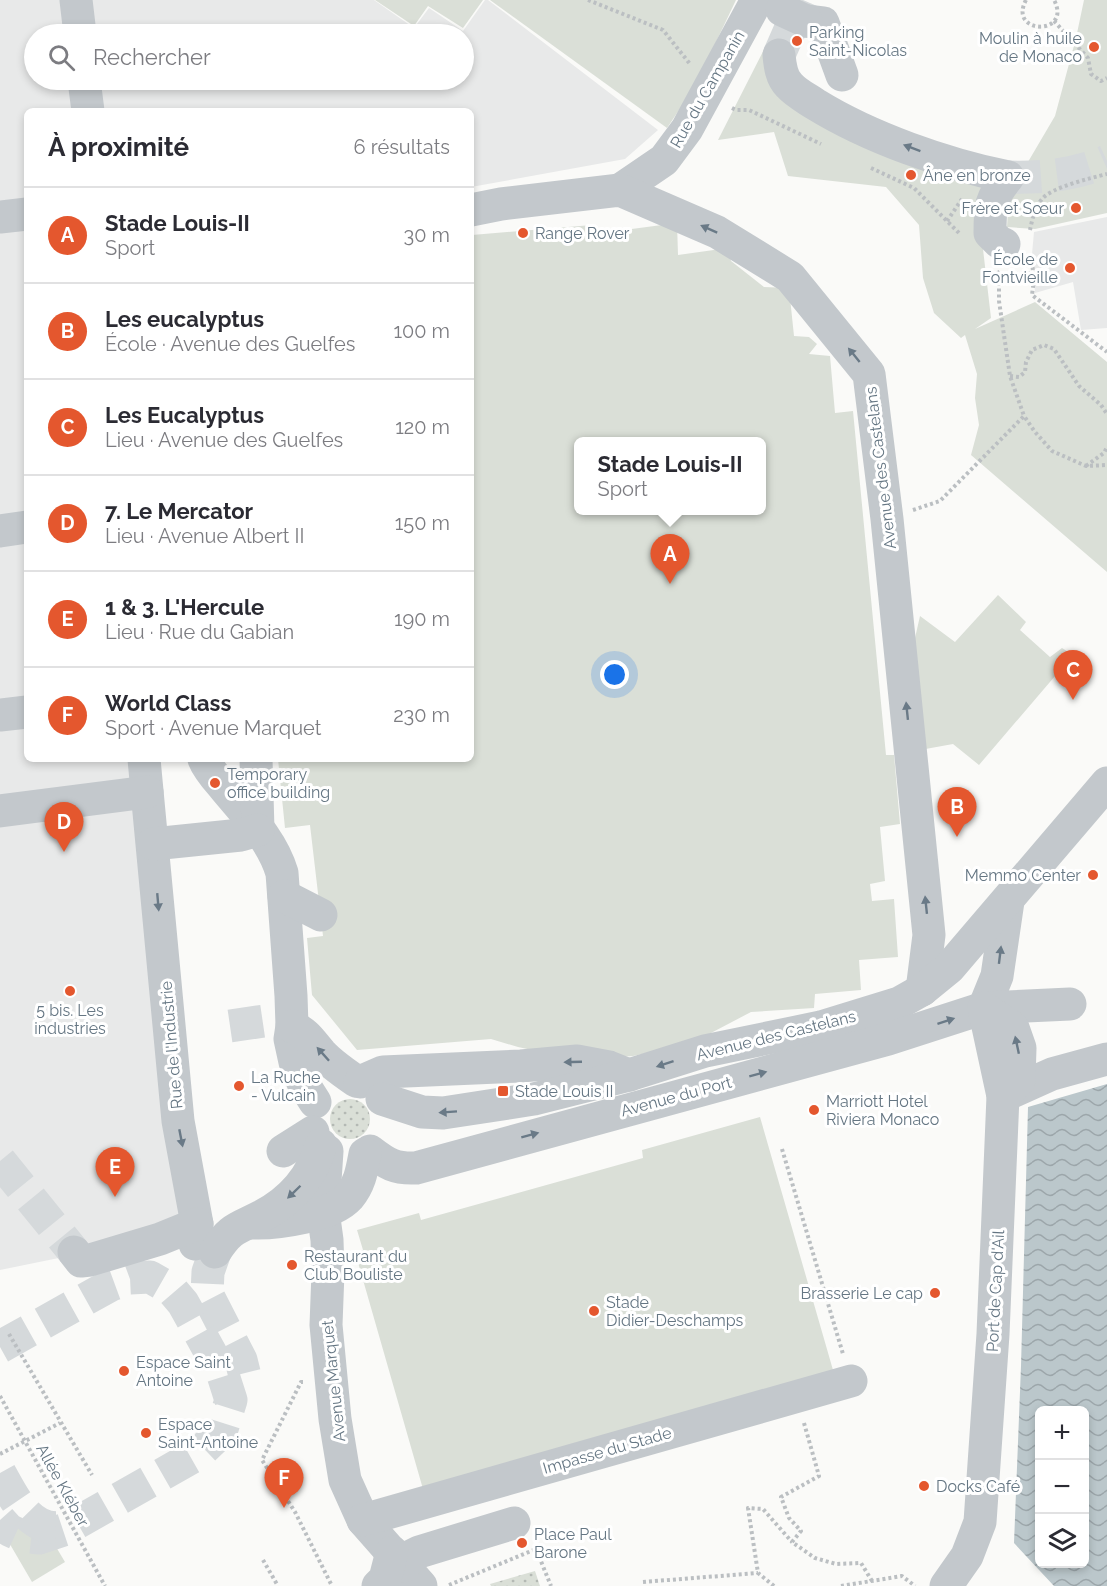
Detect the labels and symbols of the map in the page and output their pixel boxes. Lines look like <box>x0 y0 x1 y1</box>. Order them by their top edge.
place label: Parking Saint-Nicolas <box>809 23 907 60</box>
street label: Rue du Campanin <box>666 27 749 151</box>
place label: Moulin à huile de Monaco <box>979 29 1082 66</box>
marker: Parking Saint-Nicolas <box>790 34 804 48</box>
marker: Moulin à huile de Monaco <box>1087 40 1101 54</box>
one-way arrow <box>903 143 921 153</box>
place label: Âne en bronze <box>923 165 1031 185</box>
marker: Âne en bronze <box>904 168 918 182</box>
place label: Frère et Sœur <box>961 199 1064 218</box>
marker: Frère et Sœur <box>1069 201 1083 215</box>
place label: Range Rover <box>535 224 630 243</box>
one-way arrow <box>700 224 718 234</box>
marker: Range Rover <box>516 226 530 240</box>
place label: École de Fontvieille <box>982 249 1058 287</box>
marker: École de Fontvieille <box>1063 261 1077 275</box>
one-way arrow <box>848 348 861 363</box>
street label: Avenue des Castelans <box>861 385 900 550</box>
pin: A <box>650 534 690 584</box>
pin: C <box>1054 650 1092 700</box>
your location <box>600 660 629 689</box>
one-way arrow <box>902 701 912 720</box>
place label: Temporary office building <box>227 765 330 802</box>
marker: Temporary office building <box>208 776 222 790</box>
pin: B <box>938 788 976 837</box>
pin: D <box>44 802 84 852</box>
place label: Memmo Center <box>965 866 1081 885</box>
marker: Memmo Center <box>1086 868 1100 882</box>
one-way arrow <box>153 893 163 912</box>
one-way arrow <box>921 895 931 914</box>
one-way arrow <box>995 945 1005 964</box>
street label: Rue de l'Industrie <box>156 980 187 1110</box>
marker: 5 bis. Les industries <box>63 984 77 998</box>
place label: 5 bis. Les industries <box>34 1001 106 1038</box>
street label: Avenue des Castelans <box>694 1006 858 1064</box>
one-way arrow <box>937 1016 955 1025</box>
one-way arrow <box>1012 1036 1022 1054</box>
one-way arrow <box>317 1047 330 1062</box>
one-way arrow <box>563 1057 582 1067</box>
one-way arrow <box>655 1060 673 1069</box>
place label: La Ruche - Vulcain <box>251 1068 320 1105</box>
one-way arrow <box>750 1069 768 1078</box>
street label: Avenue du Port <box>619 1072 734 1120</box>
marker: La Ruche - Vulcain <box>232 1079 246 1093</box>
place label: Stade Louis II <box>515 1082 613 1101</box>
marker: Stade Louis II <box>496 1084 510 1098</box>
place label: Marriott Hotel Riviera Monaco <box>826 1092 939 1129</box>
marker: Marriott Hotel Riviera Monaco <box>807 1103 821 1117</box>
one-way arrow <box>439 1107 458 1116</box>
one-way arrow <box>177 1129 186 1148</box>
one-way arrow <box>520 1130 539 1140</box>
pin: E <box>96 1148 134 1197</box>
one-way arrow <box>286 1185 301 1199</box>
street label: Port de Cap d'Ail <box>983 1229 1008 1353</box>
place label: Restaurant du Club Bouliste <box>304 1247 407 1284</box>
marker: Restaurant du Club Bouliste <box>285 1258 299 1272</box>
place label: Brasserie Le cap <box>801 1284 923 1303</box>
marker: Brasserie Le cap <box>928 1286 942 1300</box>
place label: Stade Didier-Deschamps <box>606 1293 744 1330</box>
marker: Stade Didier-Deschamps <box>587 1304 601 1318</box>
street label: Avenue Marquet <box>318 1318 349 1443</box>
place label: Espace Saint Antoine <box>136 1353 231 1390</box>
marker: Espace Saint Antoine <box>117 1364 131 1378</box>
place label: Espace Saint-Antoine <box>158 1415 258 1452</box>
street label: Impasse du Stade <box>541 1423 674 1478</box>
marker: Espace Saint-Antoine <box>139 1426 153 1440</box>
street label: Allée Kléber <box>32 1441 93 1530</box>
pin: F <box>264 1458 304 1508</box>
place label: Docks Café <box>936 1477 1020 1496</box>
marker: Docks Café <box>917 1479 931 1493</box>
place label: Place Paul Barone <box>534 1525 612 1562</box>
marker: Place Paul Barone <box>515 1536 529 1550</box>

